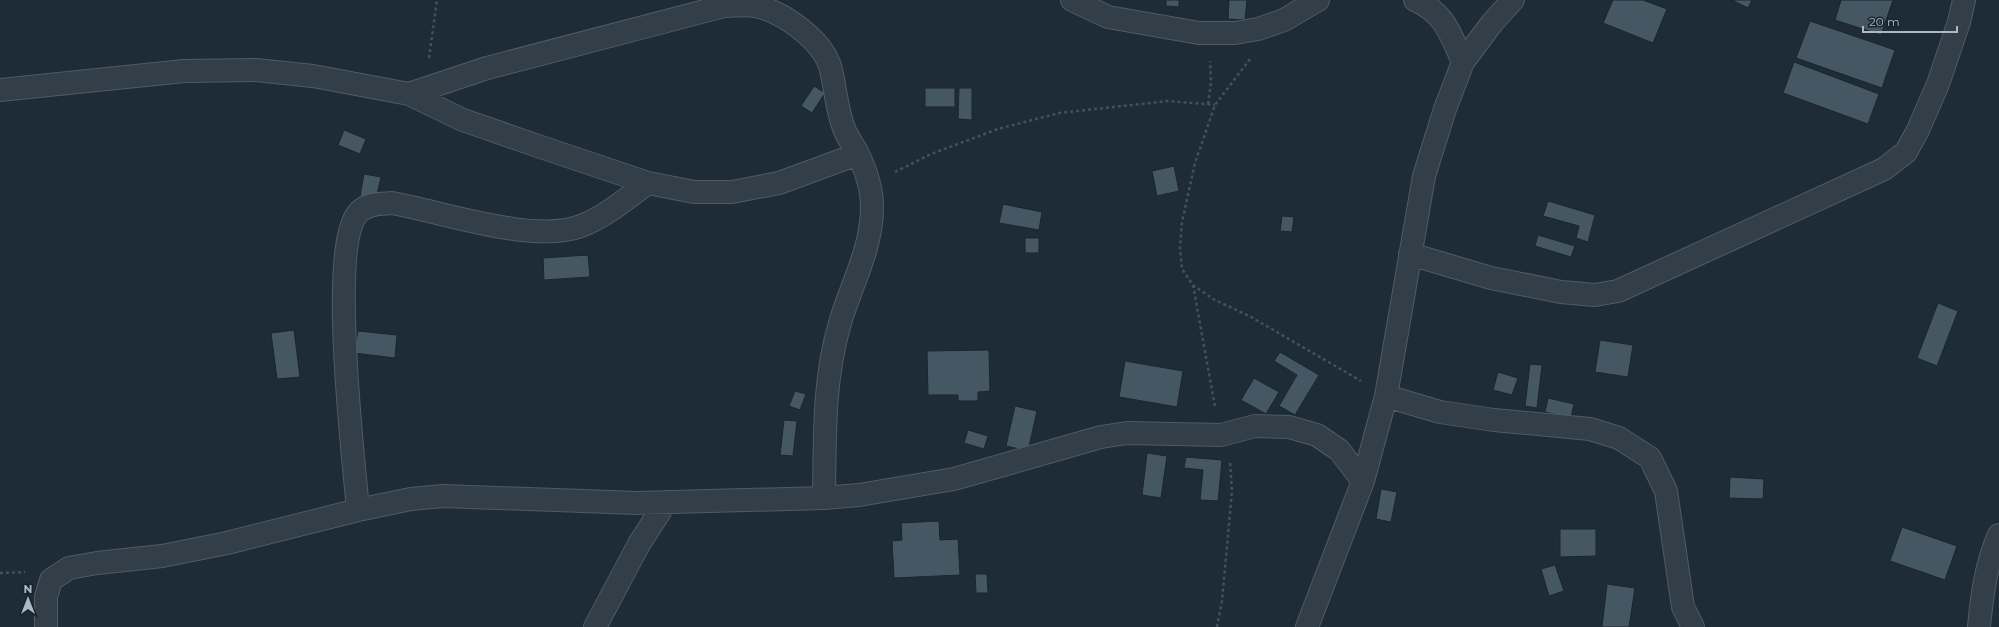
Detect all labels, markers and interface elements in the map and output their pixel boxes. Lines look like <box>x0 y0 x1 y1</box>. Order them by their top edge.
scale bar <box>1863 8 1957 34</box>
text: 20 m <box>1869 14 1900 29</box>
north arrow <box>8 579 48 619</box>
text: N <box>24 582 32 596</box>

